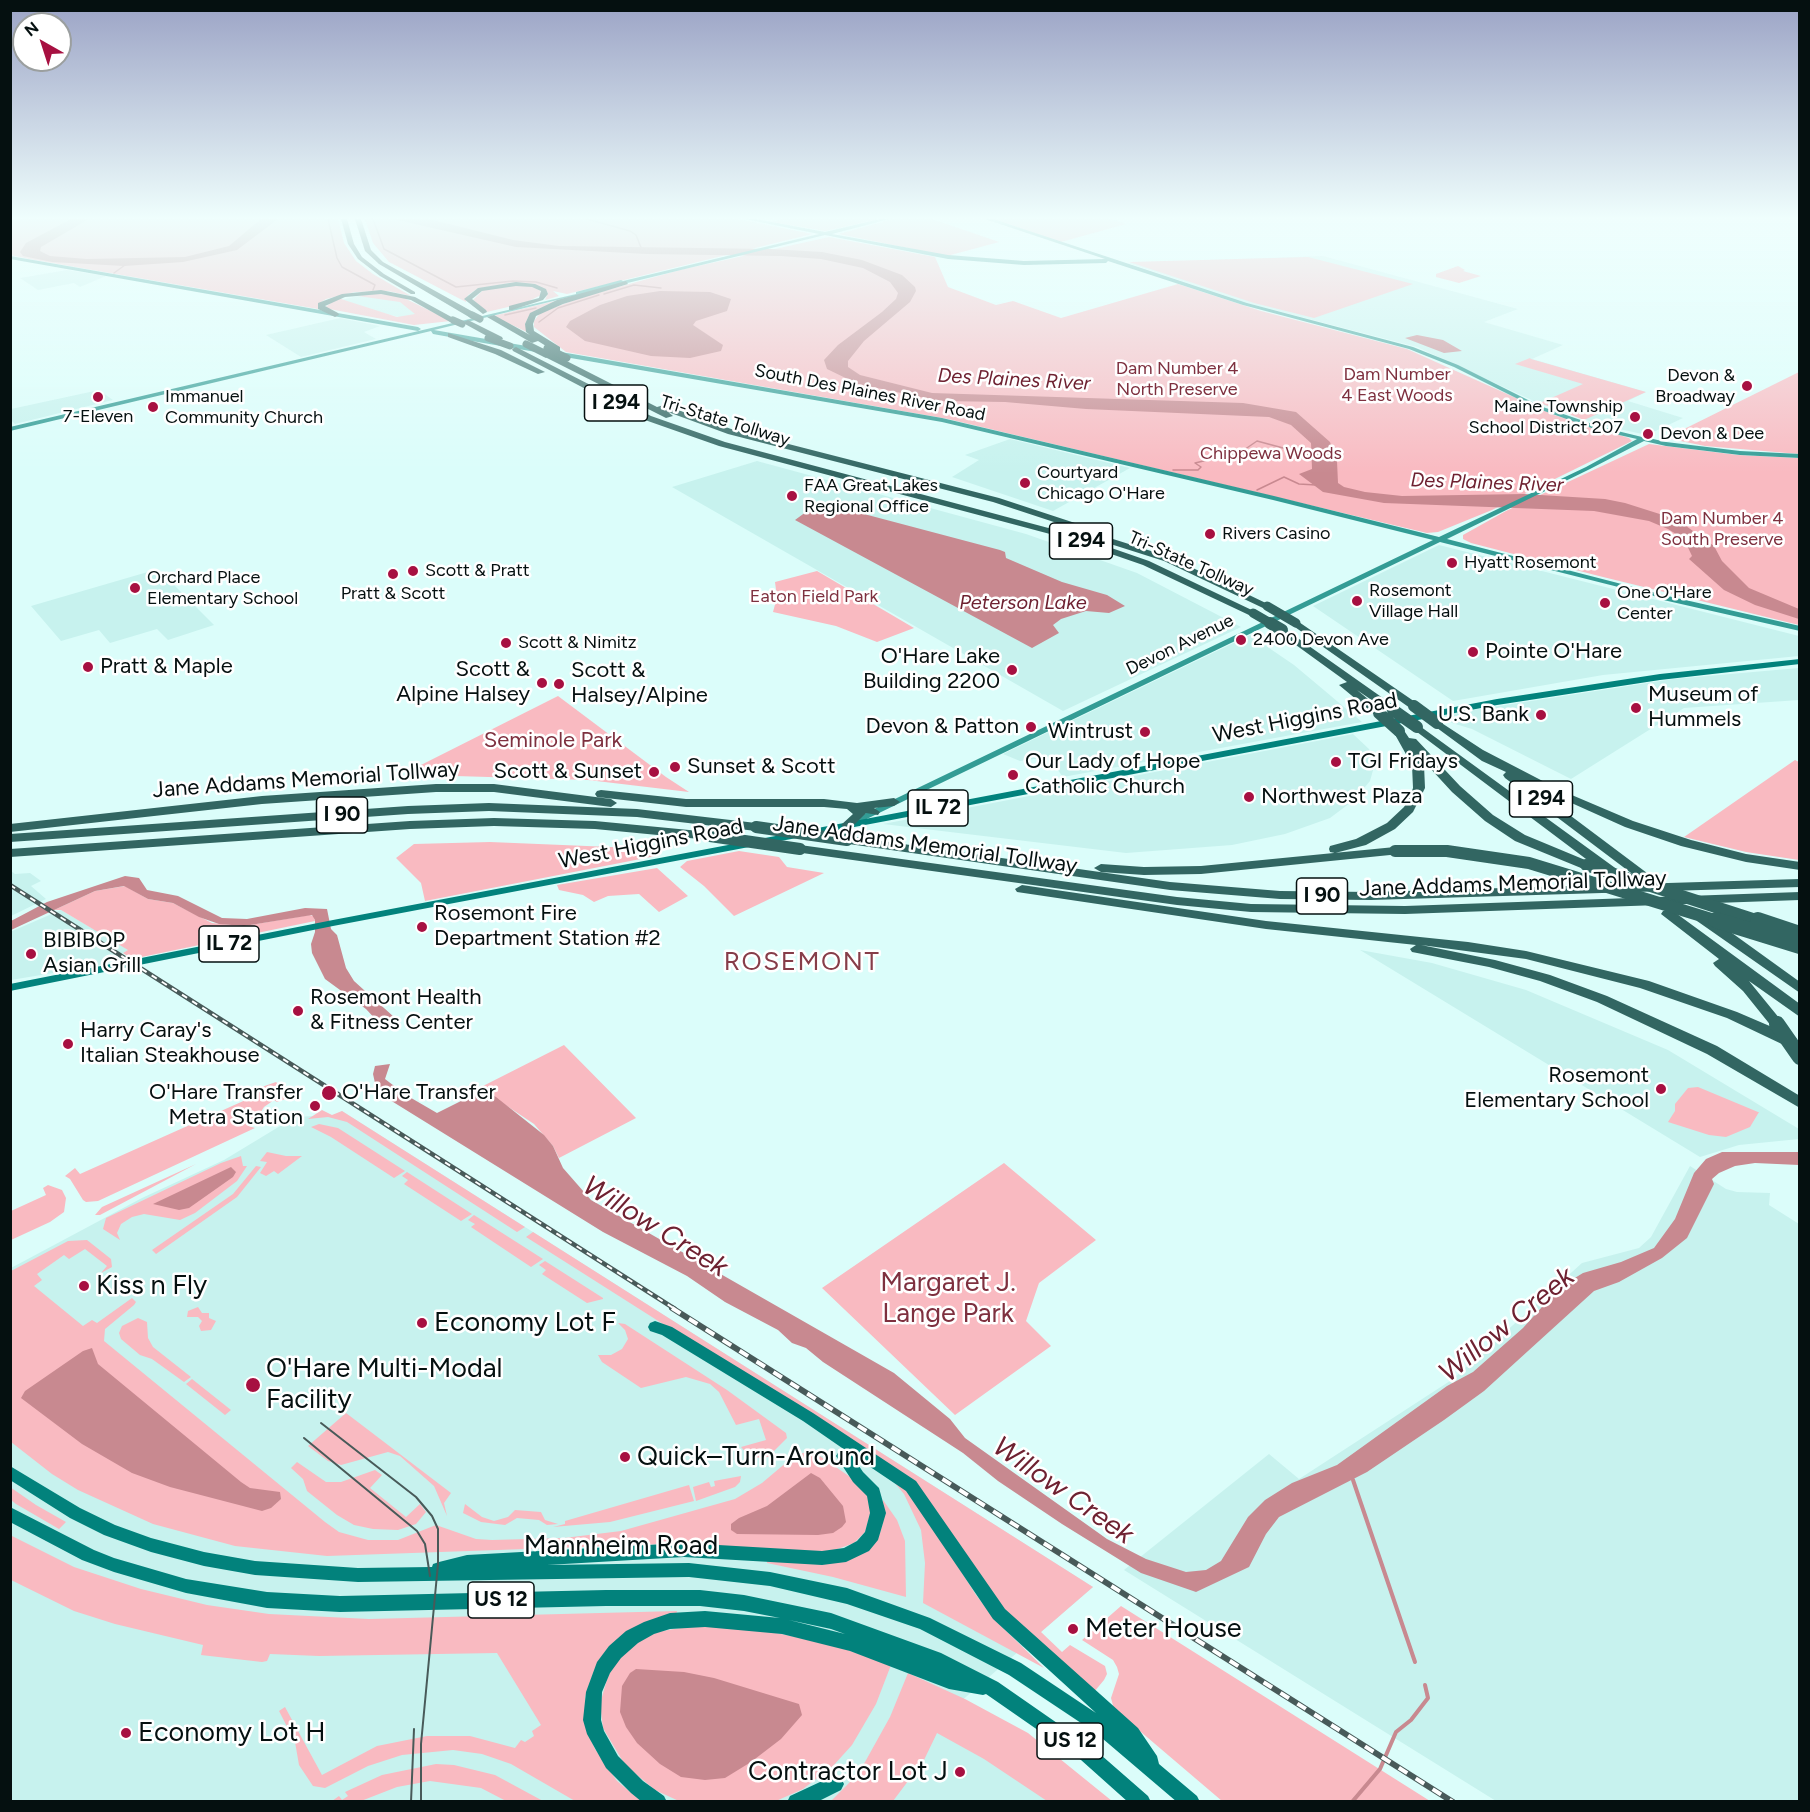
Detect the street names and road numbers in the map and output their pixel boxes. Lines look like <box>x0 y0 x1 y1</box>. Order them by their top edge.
street label: South Des Plaines River Road <box>753 360 987 426</box>
road number: I 294 <box>584 385 648 421</box>
street label: Tri-State Tollway <box>658 391 792 451</box>
road number: I 294 <box>1050 523 1112 559</box>
street label: Tri-State Tollway <box>1125 527 1257 601</box>
street label: Devon Avenue <box>1123 610 1237 680</box>
street label: West Higgins Road <box>1211 687 1399 749</box>
street label: Jane Addams Memorial Tollway <box>152 756 460 804</box>
road number: I 294 <box>1510 781 1572 817</box>
road number: IL 72 <box>908 790 968 826</box>
road number: I 90 <box>316 797 368 833</box>
street label: Jane Addams Memorial Tollway <box>771 811 1079 879</box>
street label: West Higgins Road <box>557 813 745 875</box>
street label: Jane Addams Memorial Tollway <box>1359 865 1667 903</box>
road number: I 90 <box>1296 878 1348 914</box>
road number: IL 72 <box>199 926 259 962</box>
street label: Mannheim Road <box>524 1530 718 1562</box>
road number: US 12 <box>468 1582 534 1618</box>
road number: US 12 <box>1037 1723 1103 1759</box>

